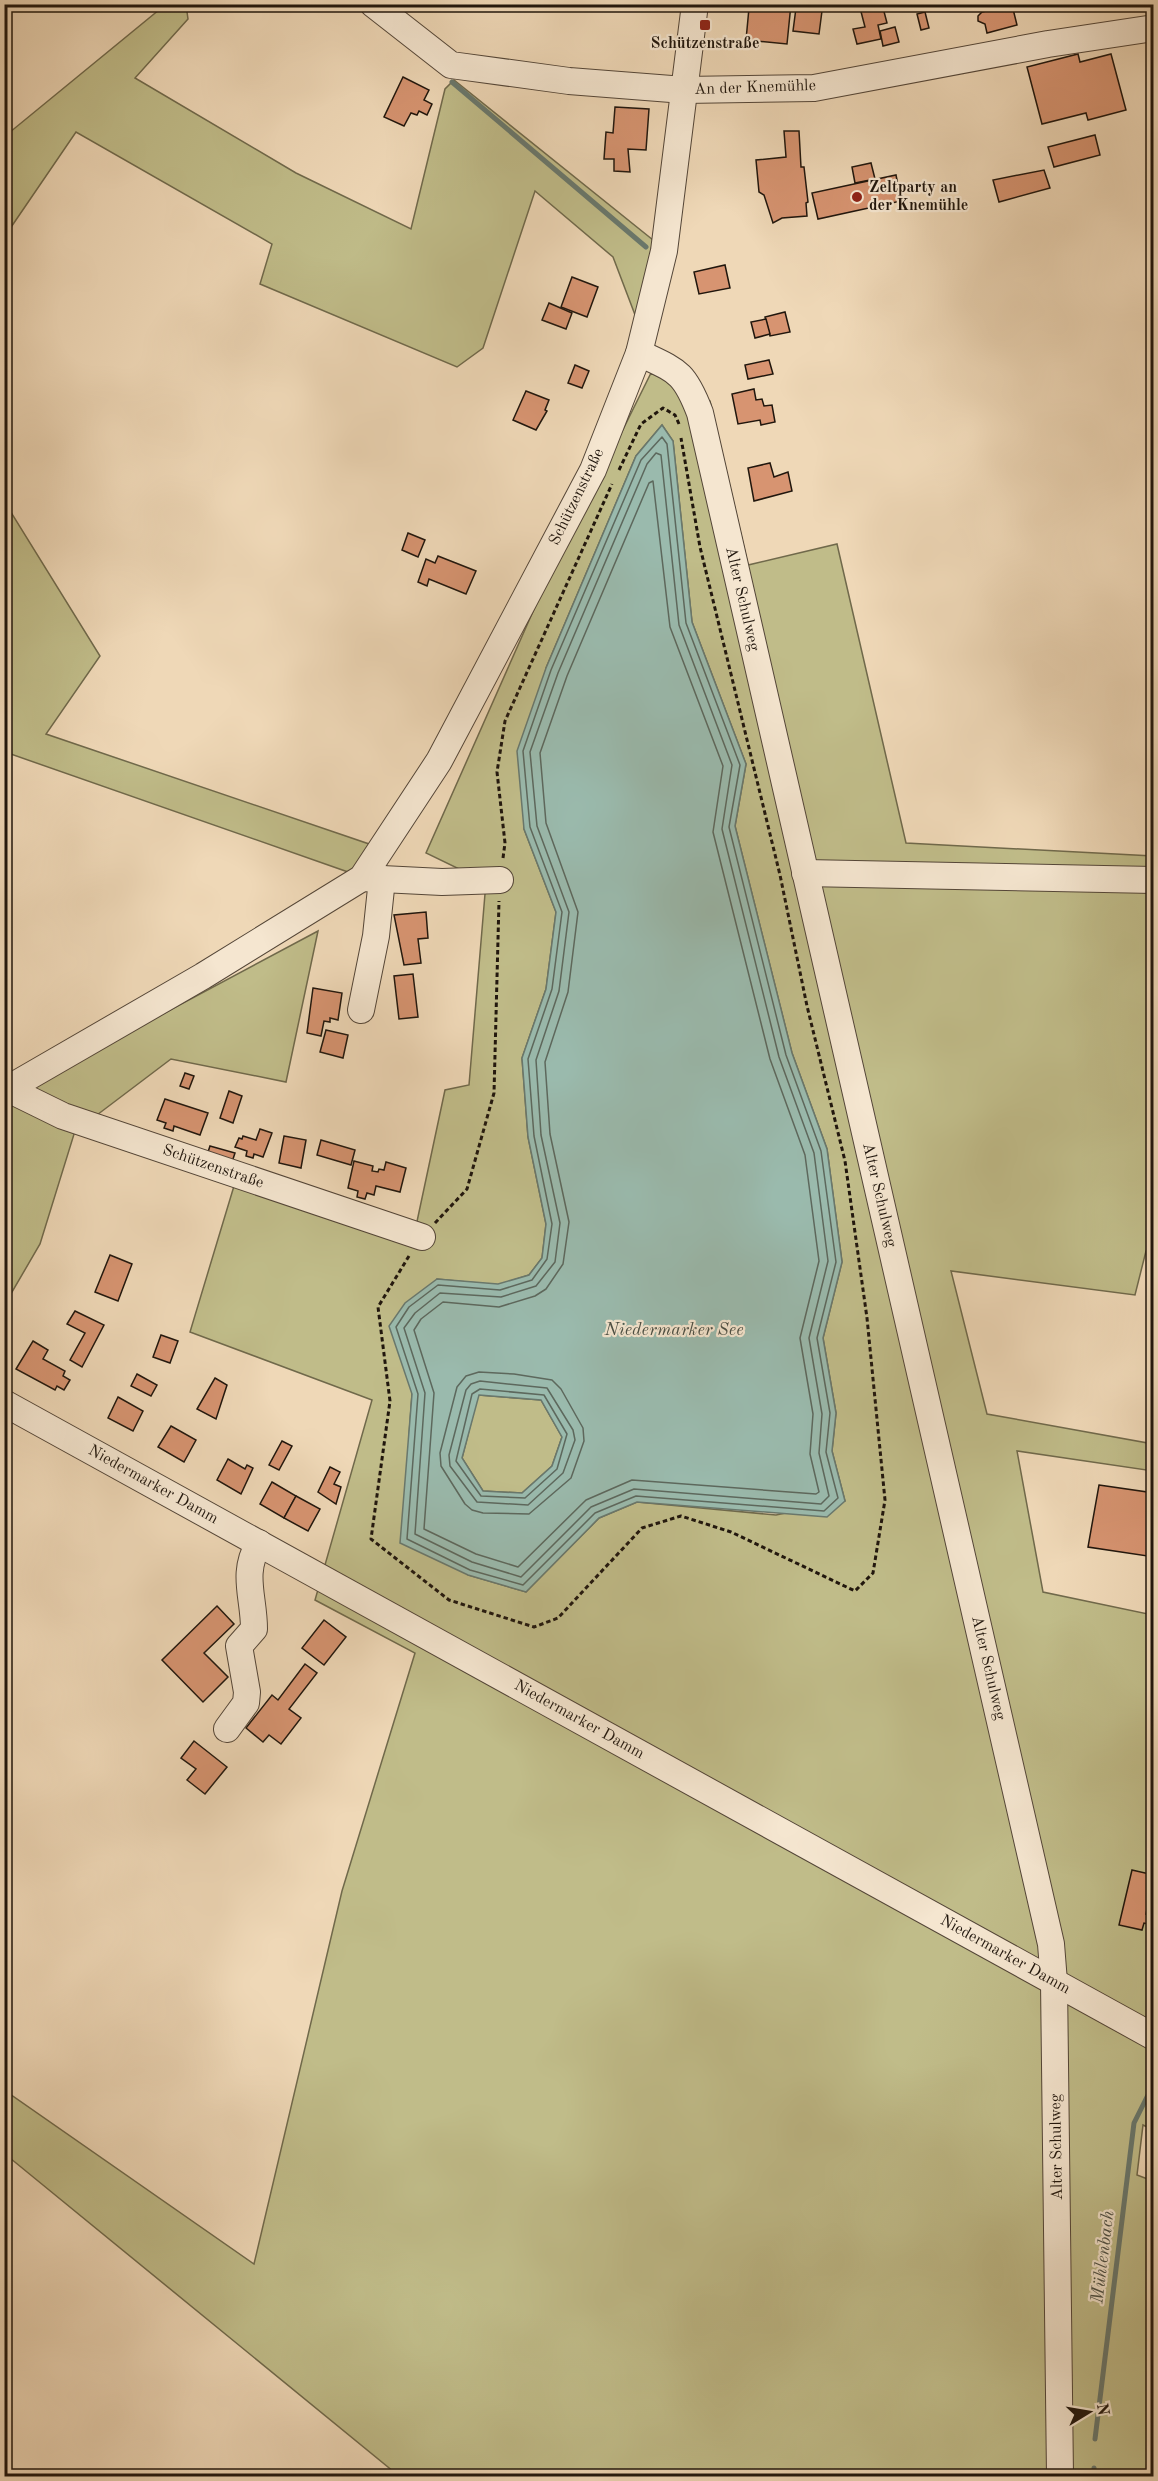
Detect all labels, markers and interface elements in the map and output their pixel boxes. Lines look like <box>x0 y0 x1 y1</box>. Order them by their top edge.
marker: Schützenstraße <box>698 18 712 32</box>
place label: Schützenstraße <box>650 36 760 52</box>
street label: An der Knemühle <box>694 78 816 98</box>
place label: Zeltparty an der Knemühle <box>869 180 968 214</box>
marker: Zeltparty an der Knemühle <box>850 190 864 204</box>
street label: Schützenstraße <box>547 446 607 548</box>
street label: Alter Schulweg <box>722 545 762 653</box>
street label: Alter Schulweg <box>859 1141 899 1249</box>
street label: Schützenstraße <box>160 1142 266 1192</box>
water label: Niedermarker See <box>603 1321 744 1339</box>
street label: Niedermarker Damm <box>85 1443 221 1528</box>
street label: Alter Schulweg <box>968 1614 1008 1722</box>
street label: Niedermarker Damm <box>511 1678 647 1763</box>
street label: Niedermarker Damm <box>937 1913 1073 1998</box>
street label: Alter Schulweg <box>1048 2093 1066 2200</box>
water label: Mühlenbach <box>1088 2209 1118 2306</box>
north arrow <box>1059 2382 1119 2442</box>
text: N <box>1093 2402 1111 2418</box>

